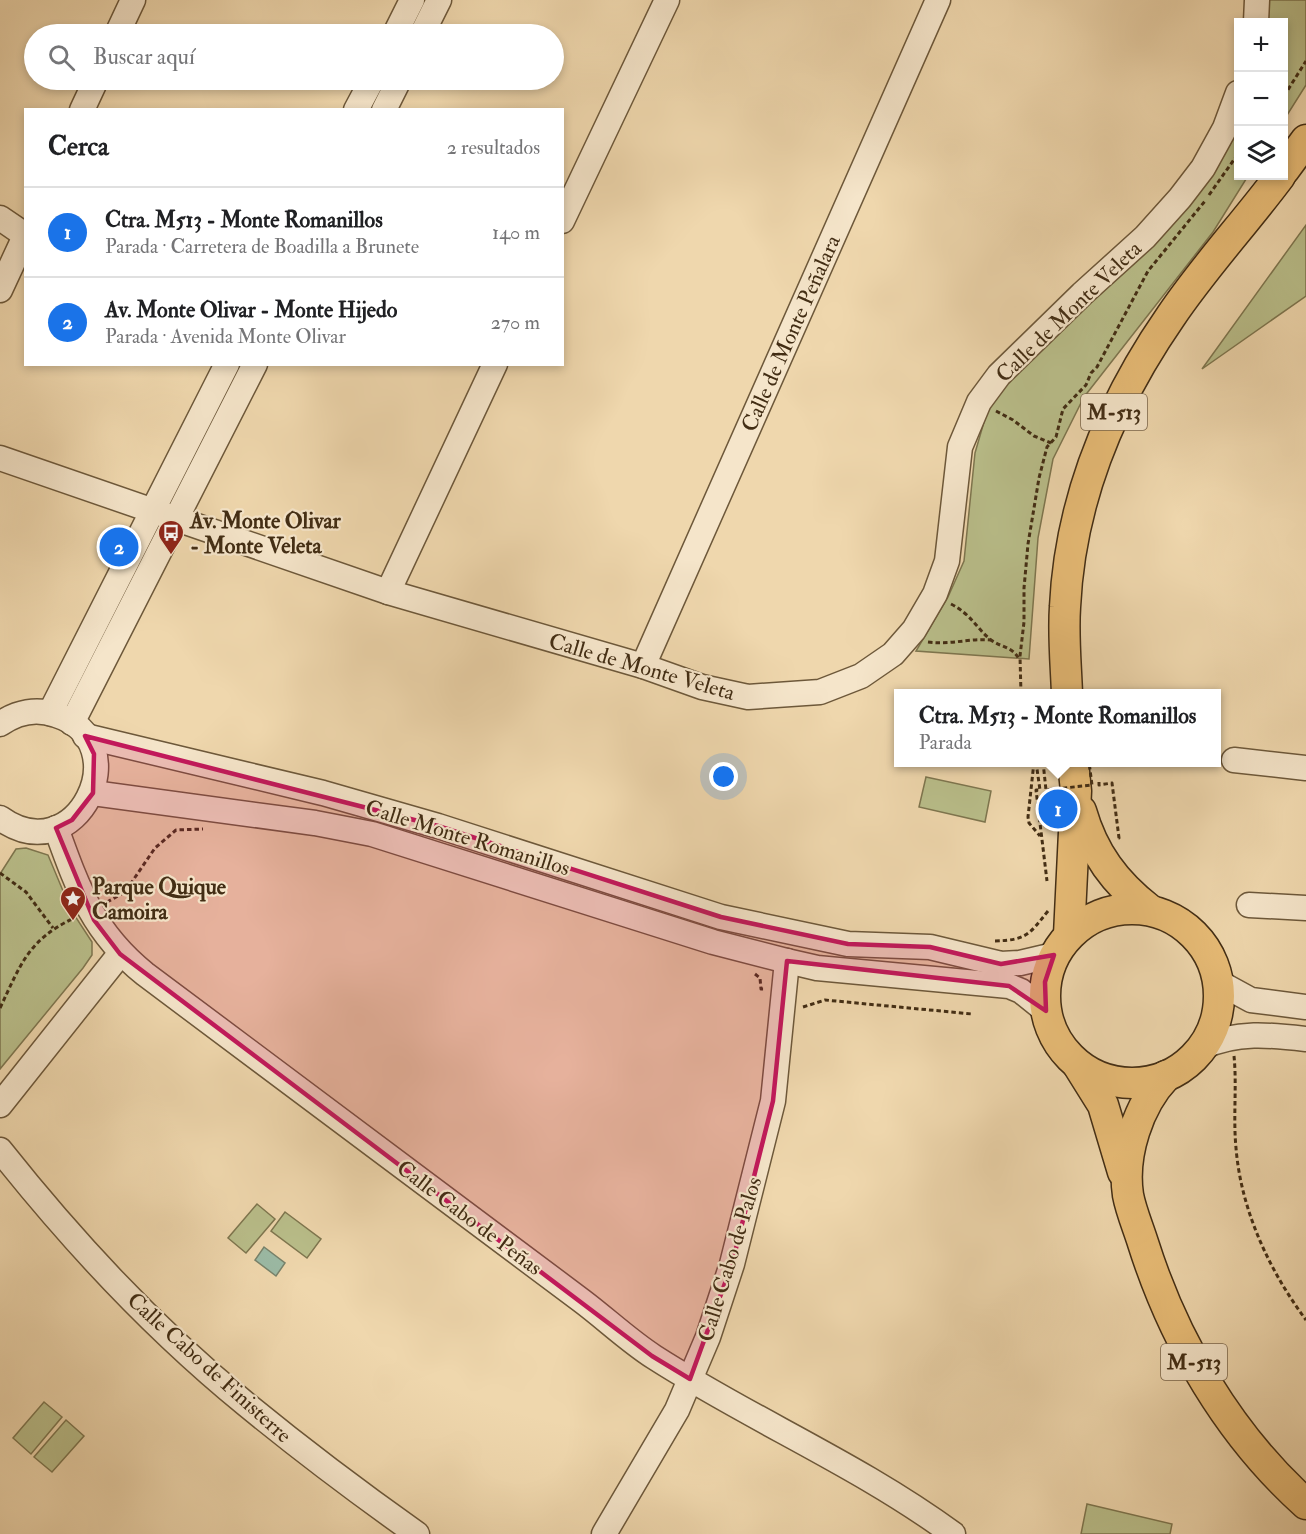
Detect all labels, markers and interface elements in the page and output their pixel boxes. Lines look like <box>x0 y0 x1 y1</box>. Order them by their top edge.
map controls <box>1234 18 1288 180</box>
button: + <box>1234 18 1288 72</box>
search box <box>24 24 564 90</box>
icon: search <box>45 41 78 74</box>
text: Buscar aquí <box>93 43 195 71</box>
button: − <box>1234 72 1288 126</box>
button: layers <box>1234 126 1288 180</box>
text: Cerca <box>48 131 109 163</box>
text: 2 resultados <box>447 135 540 160</box>
text: Ctra. M513 - Monte Romanillos <box>105 206 383 234</box>
text: 1 <box>64 220 71 245</box>
text: 140 m <box>492 220 540 245</box>
street label: Calle de Monte Peñalara <box>735 230 847 436</box>
text: Parada · Carretera de Boadilla a Brunete <box>105 234 419 259</box>
street label: Calle de Monte Veleta <box>990 234 1148 389</box>
text: Av. Monte Olivar - Monte Hijedo <box>105 296 397 324</box>
text: 2 <box>62 310 73 335</box>
text: 270 m <box>491 310 540 335</box>
text: Parada · Avenida Monte Olivar <box>105 324 346 349</box>
road number: M-513 <box>1081 394 1147 430</box>
place label: Av. Monte Olivar - Monte Veleta <box>189 507 341 560</box>
bus stop icon: Av. Monte Olivar - Monte Veleta <box>156 518 186 556</box>
pin: 2 <box>100 524 138 570</box>
street label: Calle de Monte Veleta <box>545 627 739 707</box>
popup <box>894 689 1221 767</box>
text: Ctra. M513 - Monte Romanillos <box>919 702 1196 730</box>
text: Parada <box>919 730 972 755</box>
your location <box>709 762 738 791</box>
pin: 1 <box>1038 786 1078 832</box>
street label: Calle Monte Romanillos <box>362 794 573 882</box>
place label: Parque Quique Camoira <box>92 873 227 926</box>
place icon: Parque Quique Camoira <box>58 884 88 922</box>
street label: Calle Cabo de Peñas <box>391 1154 548 1282</box>
street label: Calle Cabo de Palos <box>692 1173 768 1345</box>
street label: Calle Cabo de Finisterre <box>121 1286 297 1449</box>
road number: M-513 <box>1161 1344 1227 1380</box>

